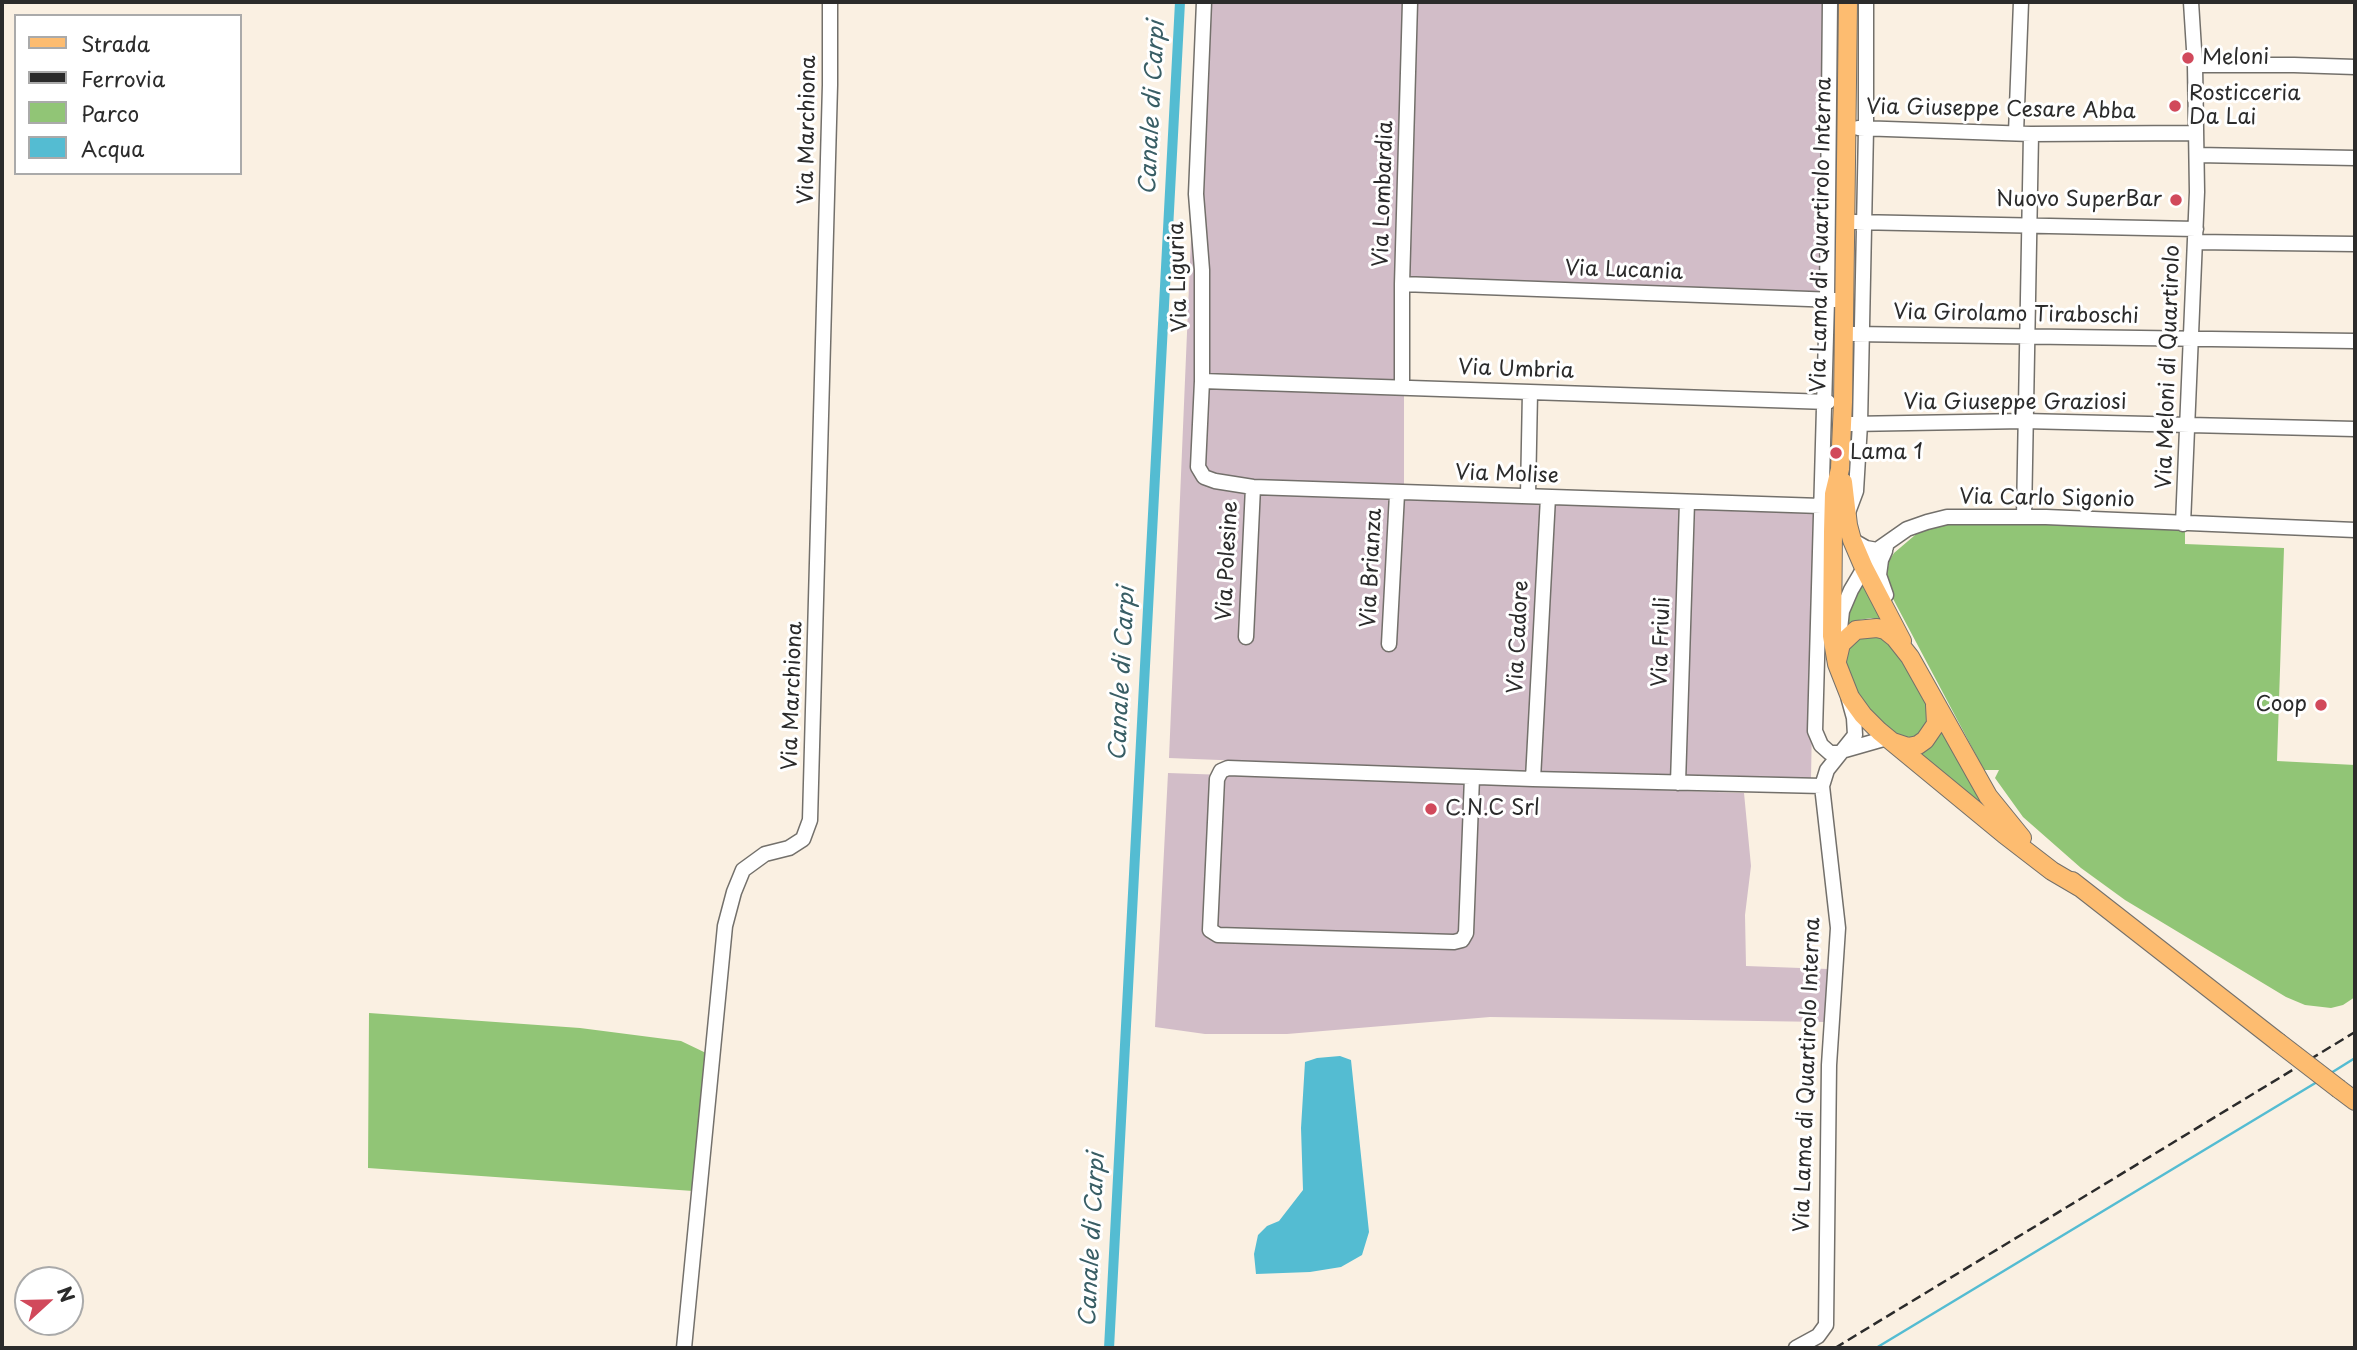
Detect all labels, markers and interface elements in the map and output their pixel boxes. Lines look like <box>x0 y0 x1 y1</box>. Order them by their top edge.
legend <box>14 14 242 175</box>
water label: Canale di Carpi <box>1135 20 1171 196</box>
text: Strada <box>81 27 150 59</box>
place label: Meloni <box>2202 45 2269 71</box>
marker: Meloni <box>2180 50 2196 66</box>
street label: Via Marchiona <box>794 55 822 205</box>
text: Ferrovia <box>81 62 165 94</box>
street label: Via Lama di Quartirolo Interna <box>1807 77 1837 393</box>
place label: Rosticceria Da Lai <box>2189 81 2300 131</box>
street label: Via Giuseppe Cesare Abba <box>1866 95 2136 125</box>
text: Parco <box>81 97 139 129</box>
marker: Rosticceria Da Lai <box>2167 98 2183 114</box>
street label: Via Lombardia <box>1369 120 1399 268</box>
text: Acqua <box>81 132 144 164</box>
place label: Nuovo SuperBar <box>1996 187 2162 213</box>
marker: Nuovo SuperBar <box>2168 192 2184 208</box>
street label: Via Liguria <box>1164 221 1194 333</box>
street label: Via Meloni di Quartirolo <box>2152 245 2186 489</box>
street label: Via Lucania <box>1564 256 1684 286</box>
street label: Via Girolamo Tiraboschi <box>1893 300 2139 330</box>
street label: Via Umbria <box>1458 355 1574 385</box>
street label: Via Giuseppe Graziosi <box>1903 390 2127 416</box>
place label: Lama 1 <box>1850 440 1923 466</box>
marker: Lama 1 <box>1828 445 1844 461</box>
street label: Via Molise <box>1455 461 1559 489</box>
street label: Via Carlo Sigonio <box>1959 485 2135 513</box>
street label: Via Polesine <box>1212 500 1244 622</box>
street label: Via Brianza <box>1356 508 1388 628</box>
street label: Via Cadore <box>1503 580 1535 694</box>
water label: Canale di Carpi <box>1105 586 1141 762</box>
street label: Via Friuli <box>1648 597 1676 687</box>
street label: Via Marchiona <box>778 621 808 771</box>
place label: Coop <box>2256 692 2307 718</box>
marker: Coop <box>2313 697 2329 713</box>
place label: C.N.C Srl <box>1445 796 1540 822</box>
marker: C.N.C Srl <box>1423 801 1439 817</box>
street label: Via Lama di Quartirolo Interna <box>1790 917 1826 1233</box>
water label: Canale di Carpi <box>1075 1152 1111 1328</box>
north arrow <box>14 1266 84 1336</box>
text: N <box>51 1282 82 1306</box>

